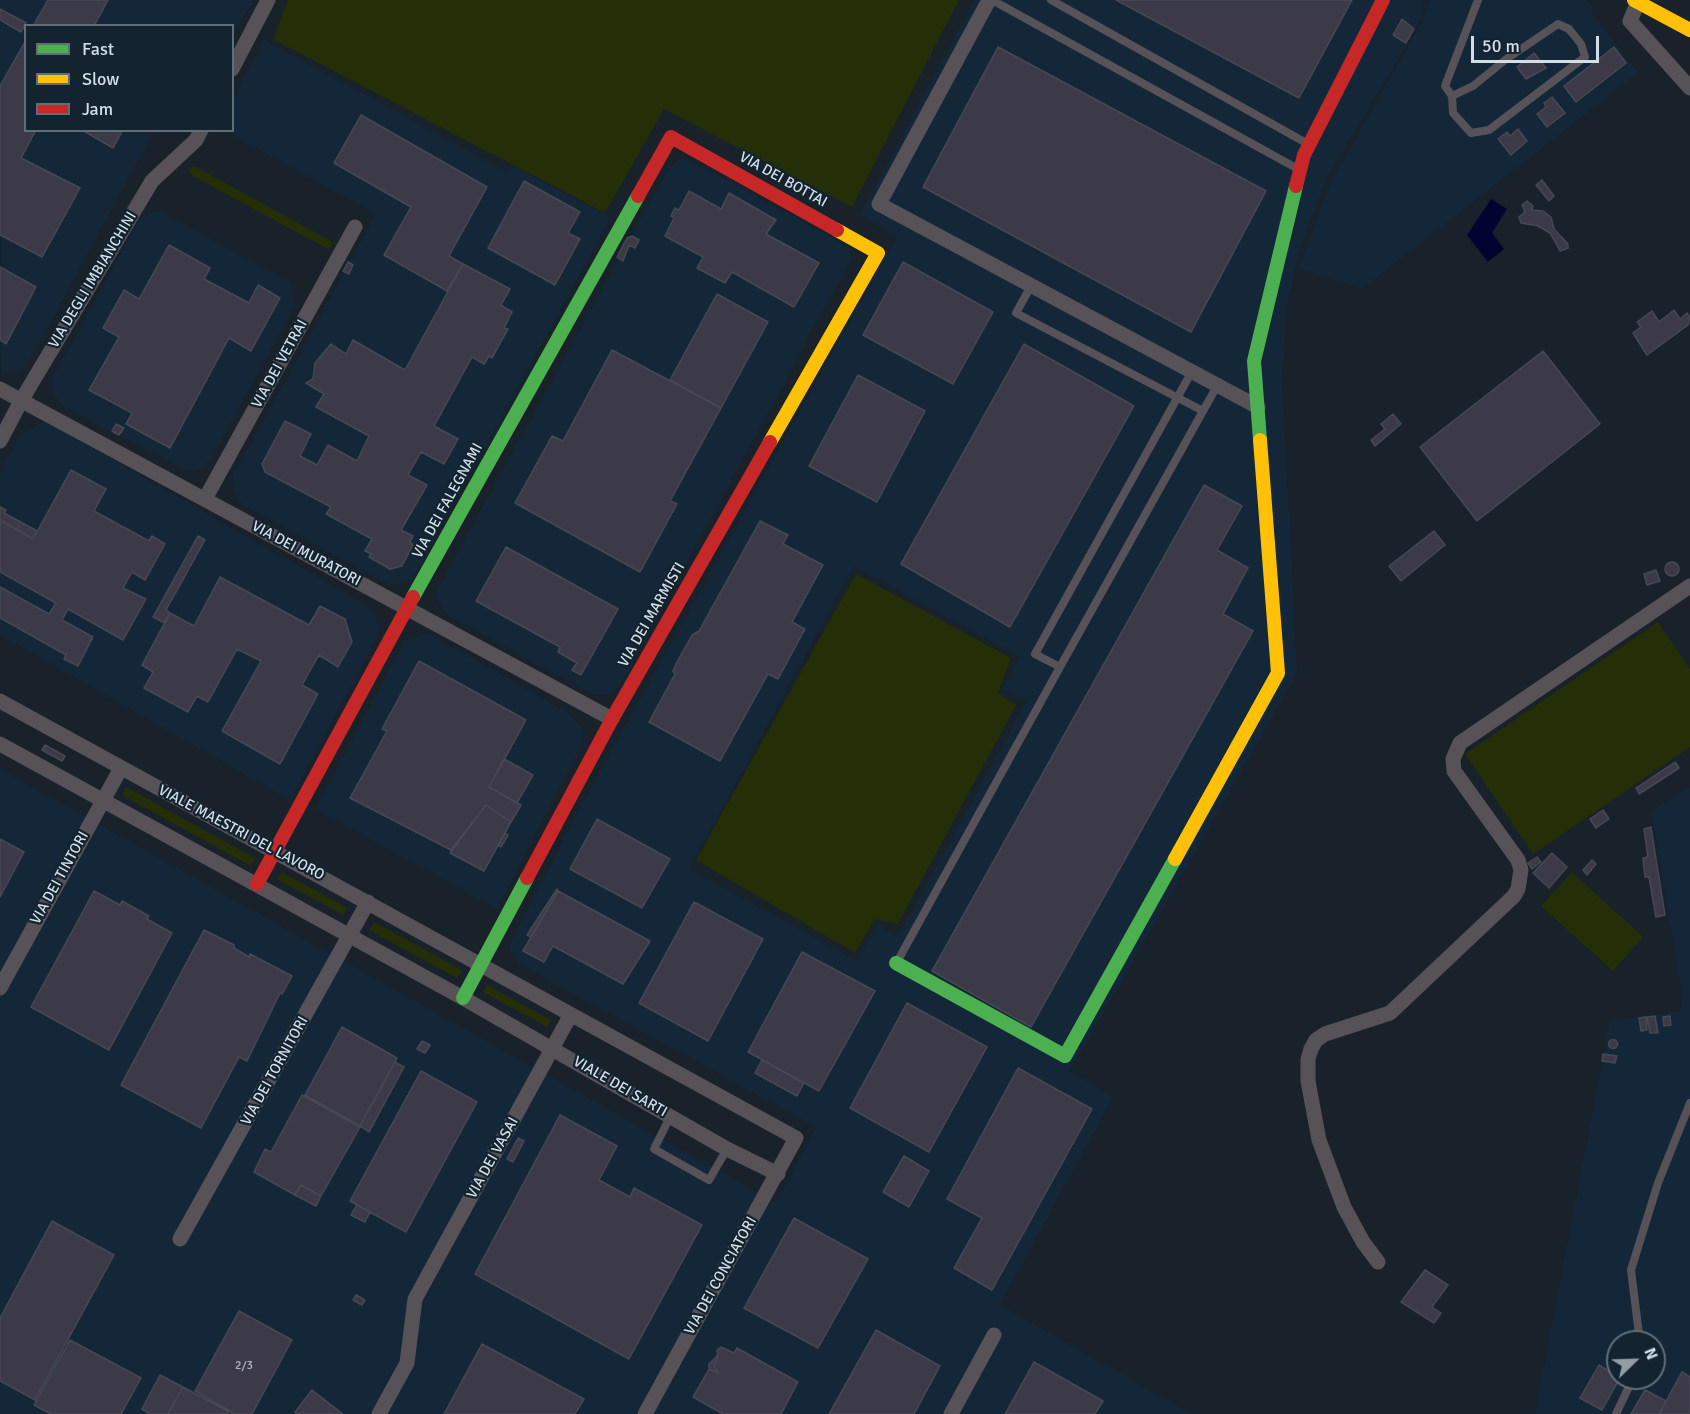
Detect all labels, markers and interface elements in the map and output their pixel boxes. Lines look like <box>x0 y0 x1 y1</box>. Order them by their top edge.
legend <box>24 24 234 132</box>
scale bar <box>1474 24 1602 62</box>
text: 50 m <box>1482 35 1520 57</box>
text: Fast <box>82 38 114 60</box>
text: Slow <box>82 68 119 90</box>
text: Jam <box>82 98 113 120</box>
street label: VIA DEI BOTTAI <box>736 148 830 212</box>
street label: VIA DEGLI IMBIANCHINI <box>45 208 141 352</box>
street label: VIA DEI VETRAI <box>248 317 312 411</box>
street label: VIA DEI FALEGNAMI <box>409 440 487 562</box>
street label: VIA DEI MURATORI <box>248 518 364 590</box>
street label: VIA DEI MARMISTI <box>615 559 689 671</box>
street label: VIALE MAESTRI DEL LAVORO <box>155 781 327 885</box>
street label: VIA DEI TINTORI <box>27 828 93 928</box>
street label: VIA DEI TORNITORI <box>238 1013 312 1129</box>
street label: VIALE DEI SARTI <box>570 1053 670 1121</box>
street label: VIA DEI VASAI <box>463 1114 523 1202</box>
street label: VIA DEI CONCIATORI <box>681 1214 761 1338</box>
north arrow <box>1606 1330 1666 1390</box>
text: N <box>1639 1345 1662 1363</box>
house number: 2/3 <box>235 1359 253 1373</box>

